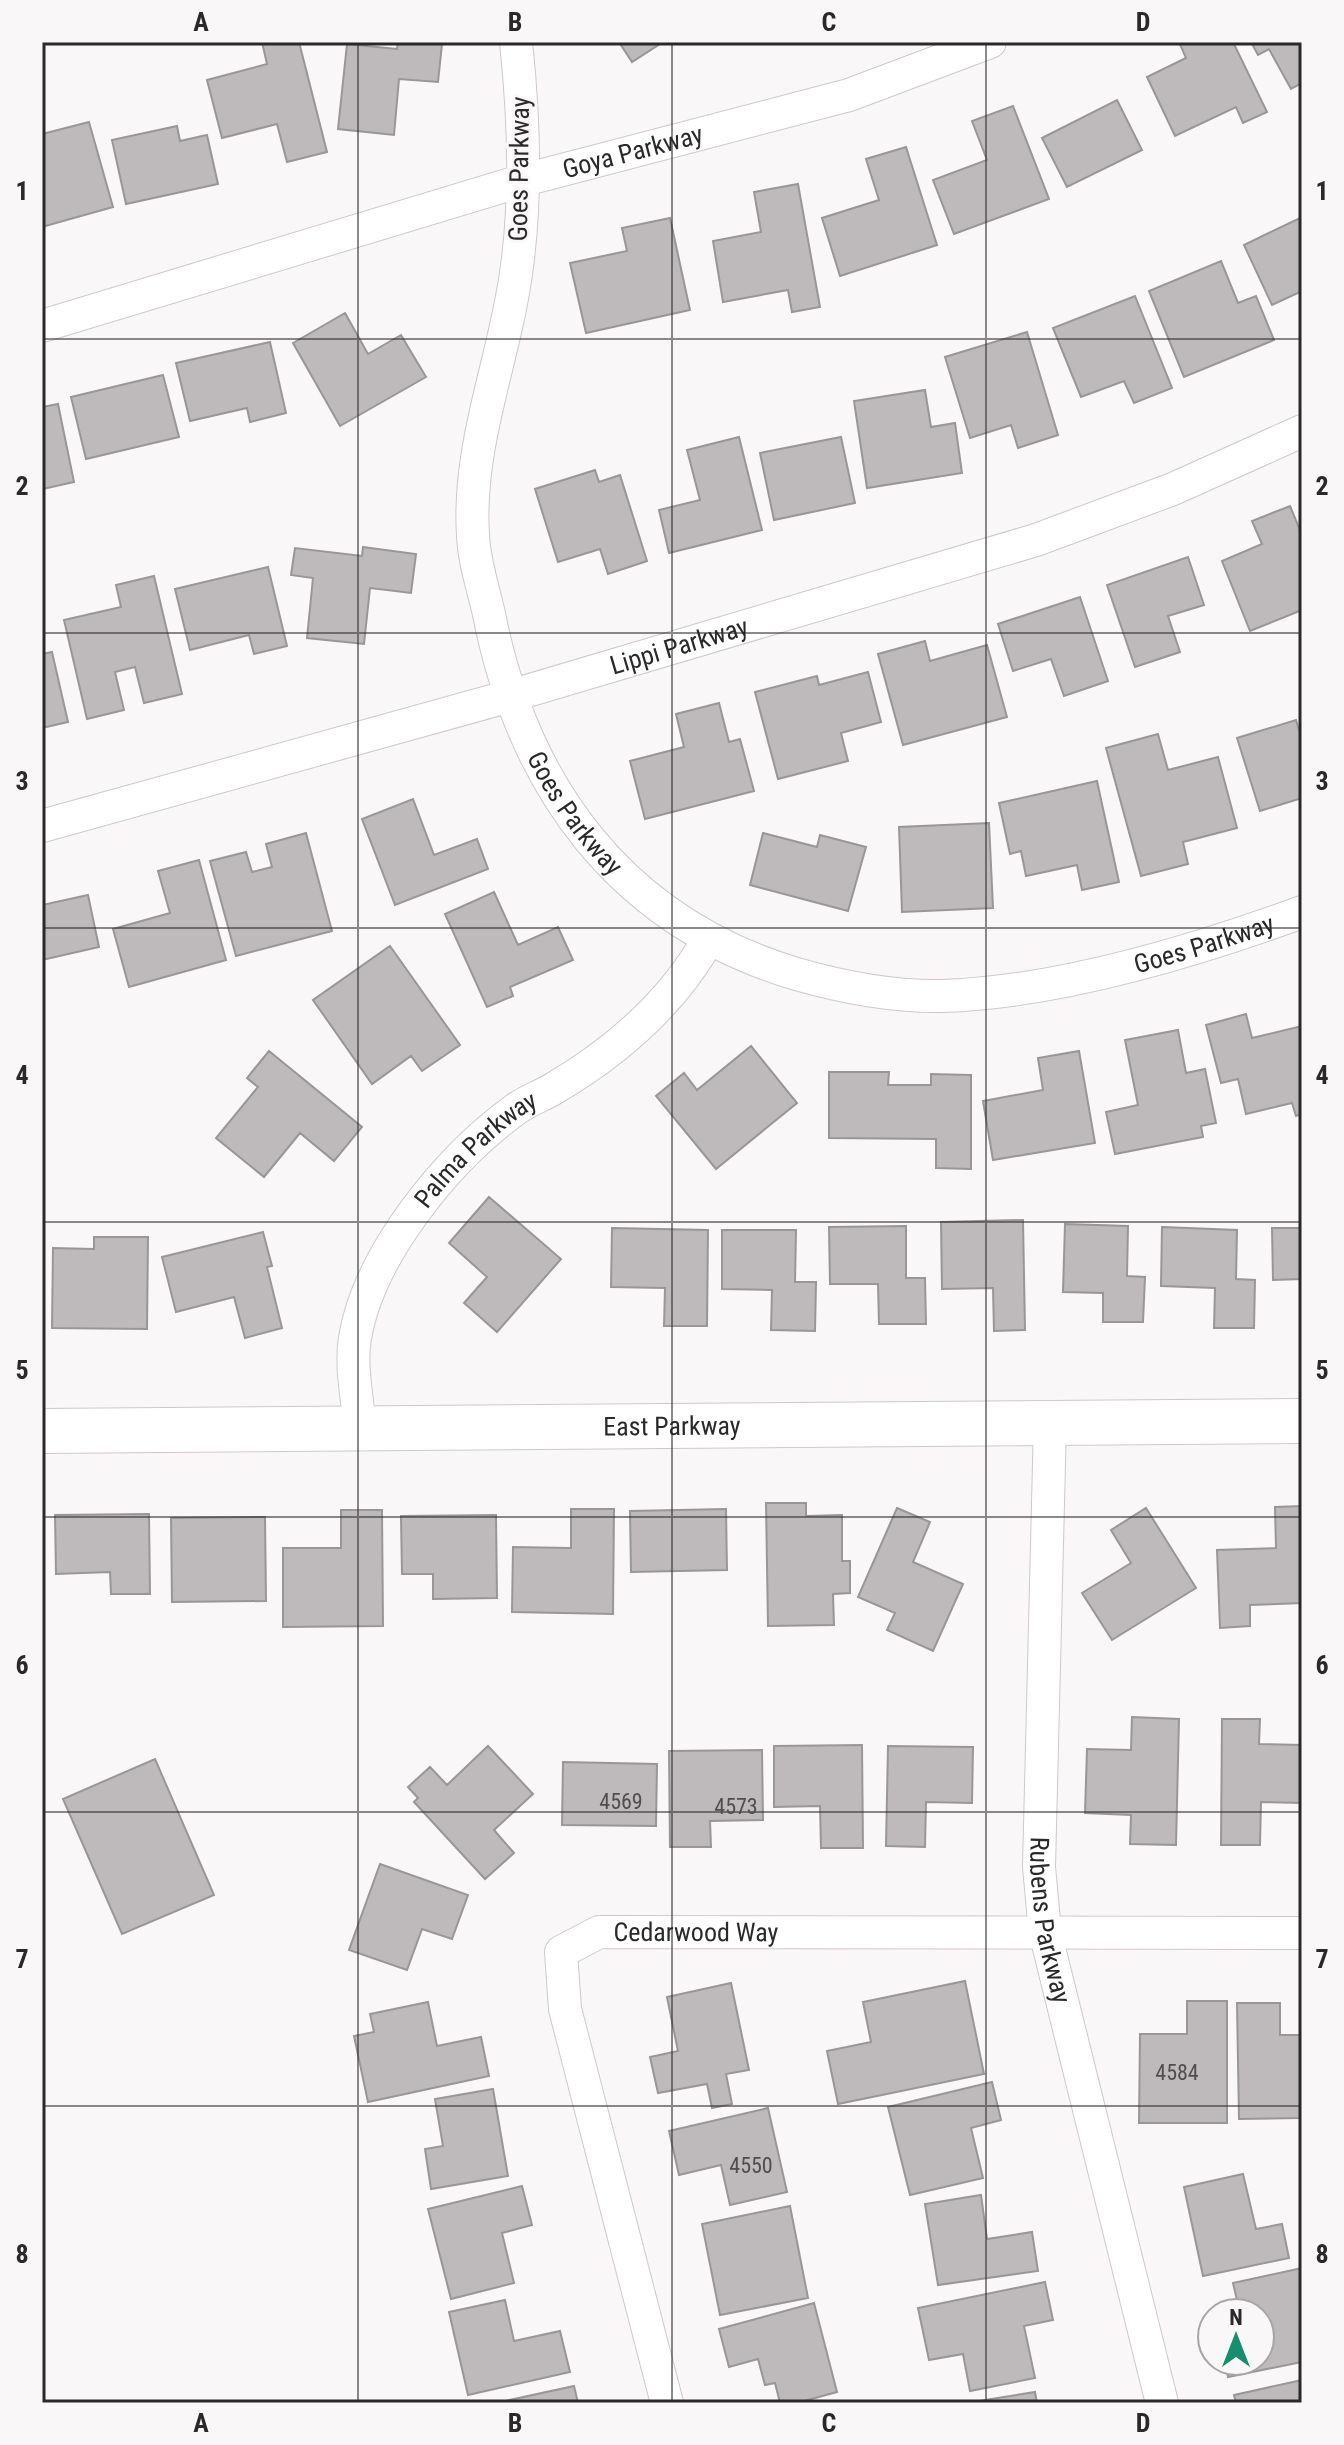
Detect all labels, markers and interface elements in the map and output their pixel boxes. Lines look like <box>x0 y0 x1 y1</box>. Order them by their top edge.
text: A <box>193 7 209 37</box>
text: B <box>508 7 522 37</box>
text: C <box>822 7 837 37</box>
text: D <box>1136 7 1150 37</box>
street label: Goes Parkway <box>503 96 535 242</box>
street label: Goya Parkway <box>559 119 706 184</box>
text: 1 <box>15 176 29 206</box>
text: 1 <box>1315 176 1329 206</box>
text: 2 <box>15 471 29 501</box>
text: 2 <box>1315 471 1329 501</box>
street label: Lippi Parkway <box>607 611 752 680</box>
street label: Goes Parkway <box>521 746 629 881</box>
text: 3 <box>15 766 29 796</box>
text: 3 <box>1315 766 1329 796</box>
street label: Goes Parkway <box>1131 908 1278 979</box>
text: 4 <box>15 1060 29 1090</box>
text: 4 <box>1315 1060 1329 1090</box>
street label: Palma Parkway <box>408 1085 541 1213</box>
text: 5 <box>15 1355 29 1385</box>
text: 5 <box>1315 1355 1329 1385</box>
street label: East Parkway <box>603 1410 741 1442</box>
text: 6 <box>15 1650 29 1680</box>
text: 6 <box>1315 1650 1329 1680</box>
house number: 4569 <box>599 1789 643 1814</box>
house number: 4573 <box>714 1794 758 1819</box>
street label: Rubens Parkway <box>1024 1836 1077 2006</box>
street label: Cedarwood Way <box>613 1917 779 1947</box>
text: 7 <box>15 1944 29 1974</box>
text: 7 <box>1315 1944 1329 1974</box>
house number: 4584 <box>1155 2060 1199 2085</box>
house number: 4550 <box>729 2153 773 2178</box>
text: 8 <box>15 2239 29 2269</box>
text: 8 <box>1315 2239 1329 2269</box>
north arrow <box>1196 2297 1276 2377</box>
text: N <box>1229 2305 1243 2330</box>
text: A <box>193 2408 209 2438</box>
text: B <box>508 2408 522 2438</box>
text: C <box>822 2408 837 2438</box>
text: D <box>1136 2408 1150 2438</box>

